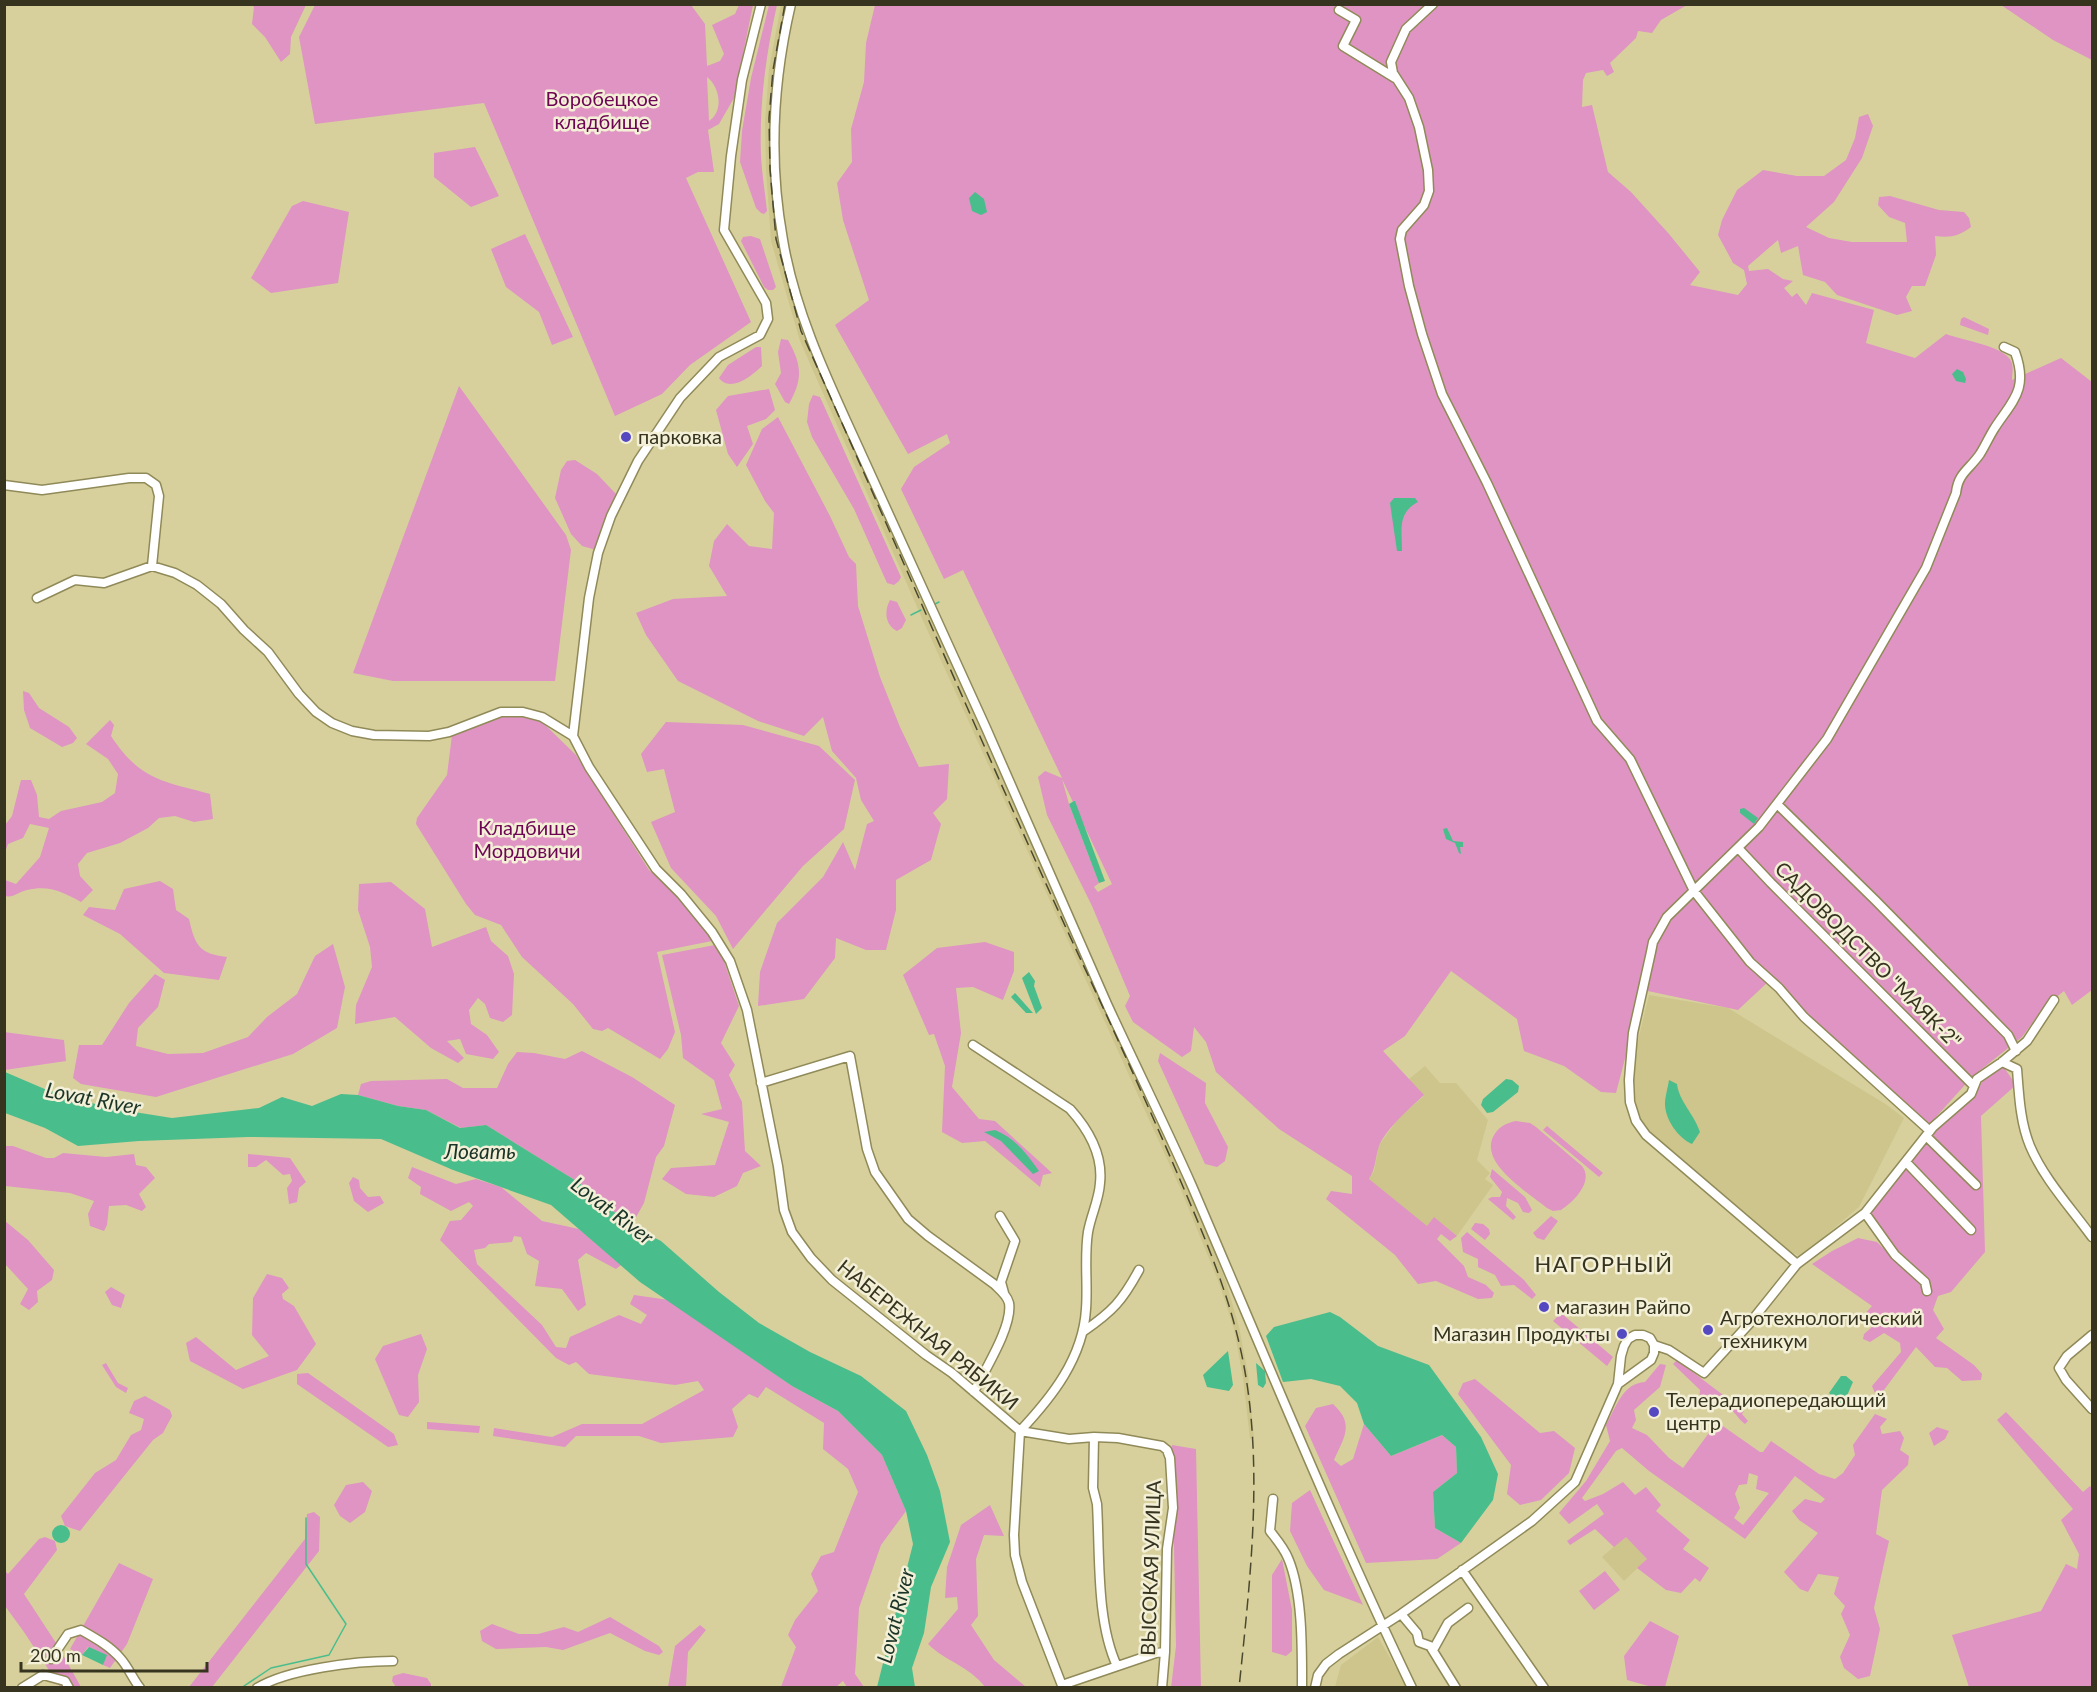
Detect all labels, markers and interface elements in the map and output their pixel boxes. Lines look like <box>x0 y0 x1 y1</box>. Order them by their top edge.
park label: Воробецкое кладбище <box>546 86 658 133</box>
place label: парковка <box>638 424 722 448</box>
marker: парковка <box>619 430 633 444</box>
park label: Кладбище Мордовичи <box>473 815 581 862</box>
street label: САДОВОДСТВО "МАЯК-2" <box>1771 856 1967 1052</box>
water label: Lovat River <box>44 1076 144 1119</box>
water label: Ловать <box>443 1138 516 1163</box>
water label: Lovat River <box>567 1171 660 1249</box>
district label: НАГОРНЫЙ <box>1535 1250 1673 1277</box>
street label: НАБЕРЕЖНАЯ РЯБИКИ <box>833 1254 1024 1415</box>
place label: магазин Райпо <box>1556 1294 1691 1318</box>
marker: магазин Райпо <box>1537 1300 1551 1314</box>
place label: Агротехнологический техникум <box>1720 1305 1923 1352</box>
place label: Магазин Продукты <box>1433 1321 1610 1345</box>
marker: Агротехнологический техникум <box>1701 1323 1715 1337</box>
marker: Магазин Продукты <box>1615 1327 1629 1341</box>
place label: Телерадиопередающий центр <box>1666 1387 1886 1434</box>
marker: Телерадиопередающий центр <box>1647 1405 1661 1419</box>
street label: ВЫСОКАЯ УЛИЦА <box>1135 1479 1165 1656</box>
water label: Lovat River <box>871 1565 919 1666</box>
scale bar <box>21 1635 207 1673</box>
text: 200 m <box>30 1644 81 1666</box>

